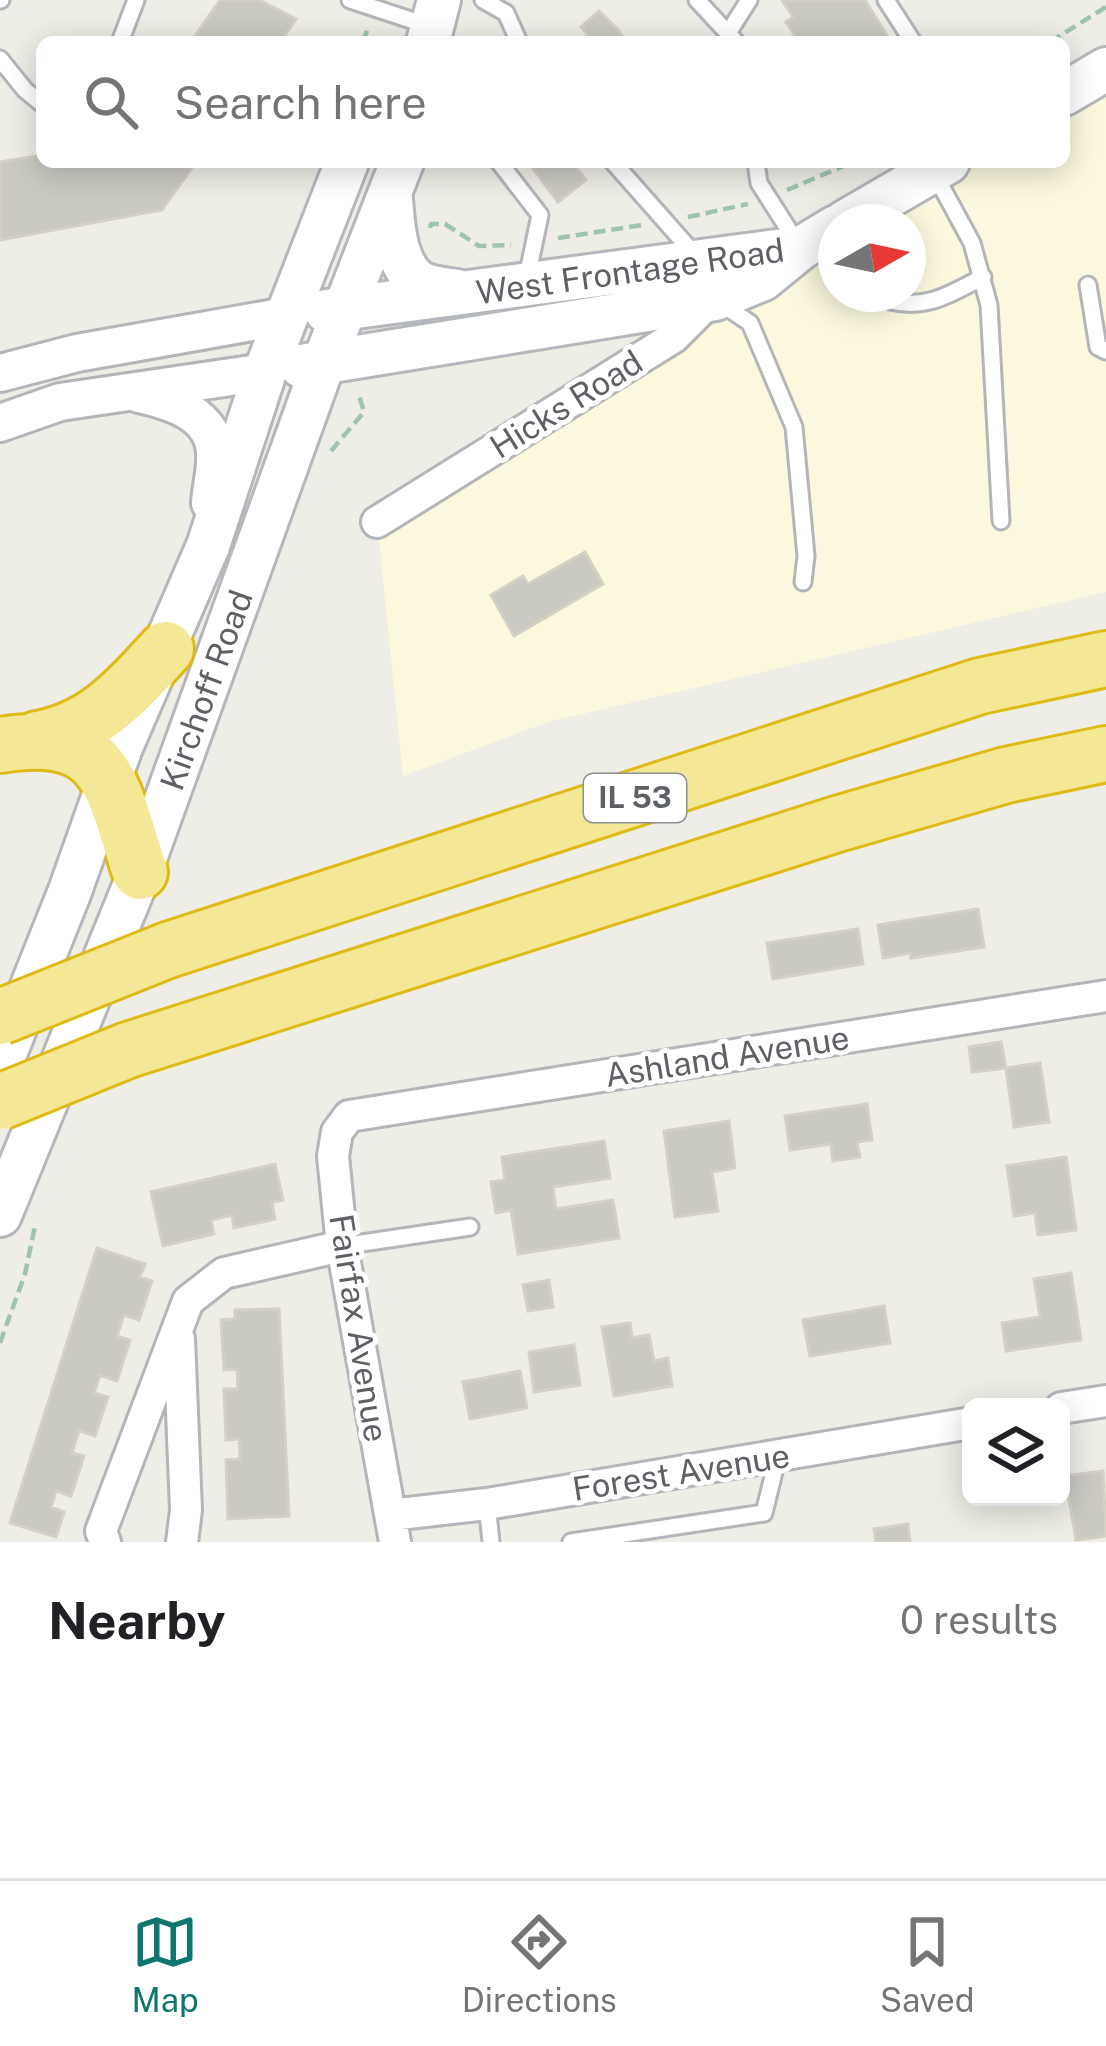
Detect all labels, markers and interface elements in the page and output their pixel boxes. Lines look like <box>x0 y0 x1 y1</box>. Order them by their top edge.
search box <box>36 36 1070 168</box>
icon: search <box>78 69 144 135</box>
text: Search here <box>174 76 427 129</box>
north arrow <box>818 204 926 312</box>
street label: West Frontage Road <box>474 231 786 311</box>
street label: Hicks Road <box>483 342 649 466</box>
street label: Kirchoff Road <box>152 585 260 795</box>
road number: IL 53 <box>584 774 686 822</box>
street label: Ashland Avenue <box>602 1018 852 1094</box>
street label: Fairfax Avenue <box>322 1211 396 1445</box>
map controls <box>962 1398 1070 1506</box>
button: layers <box>962 1398 1070 1506</box>
street label: Forest Avenue <box>570 1436 792 1508</box>
text: Nearby <box>48 1591 225 1650</box>
text: 0 results <box>900 1597 1058 1643</box>
tab: Map <box>132 1909 199 2019</box>
tab: Directions <box>462 1909 617 2019</box>
tab: Saved <box>880 1909 974 2019</box>

